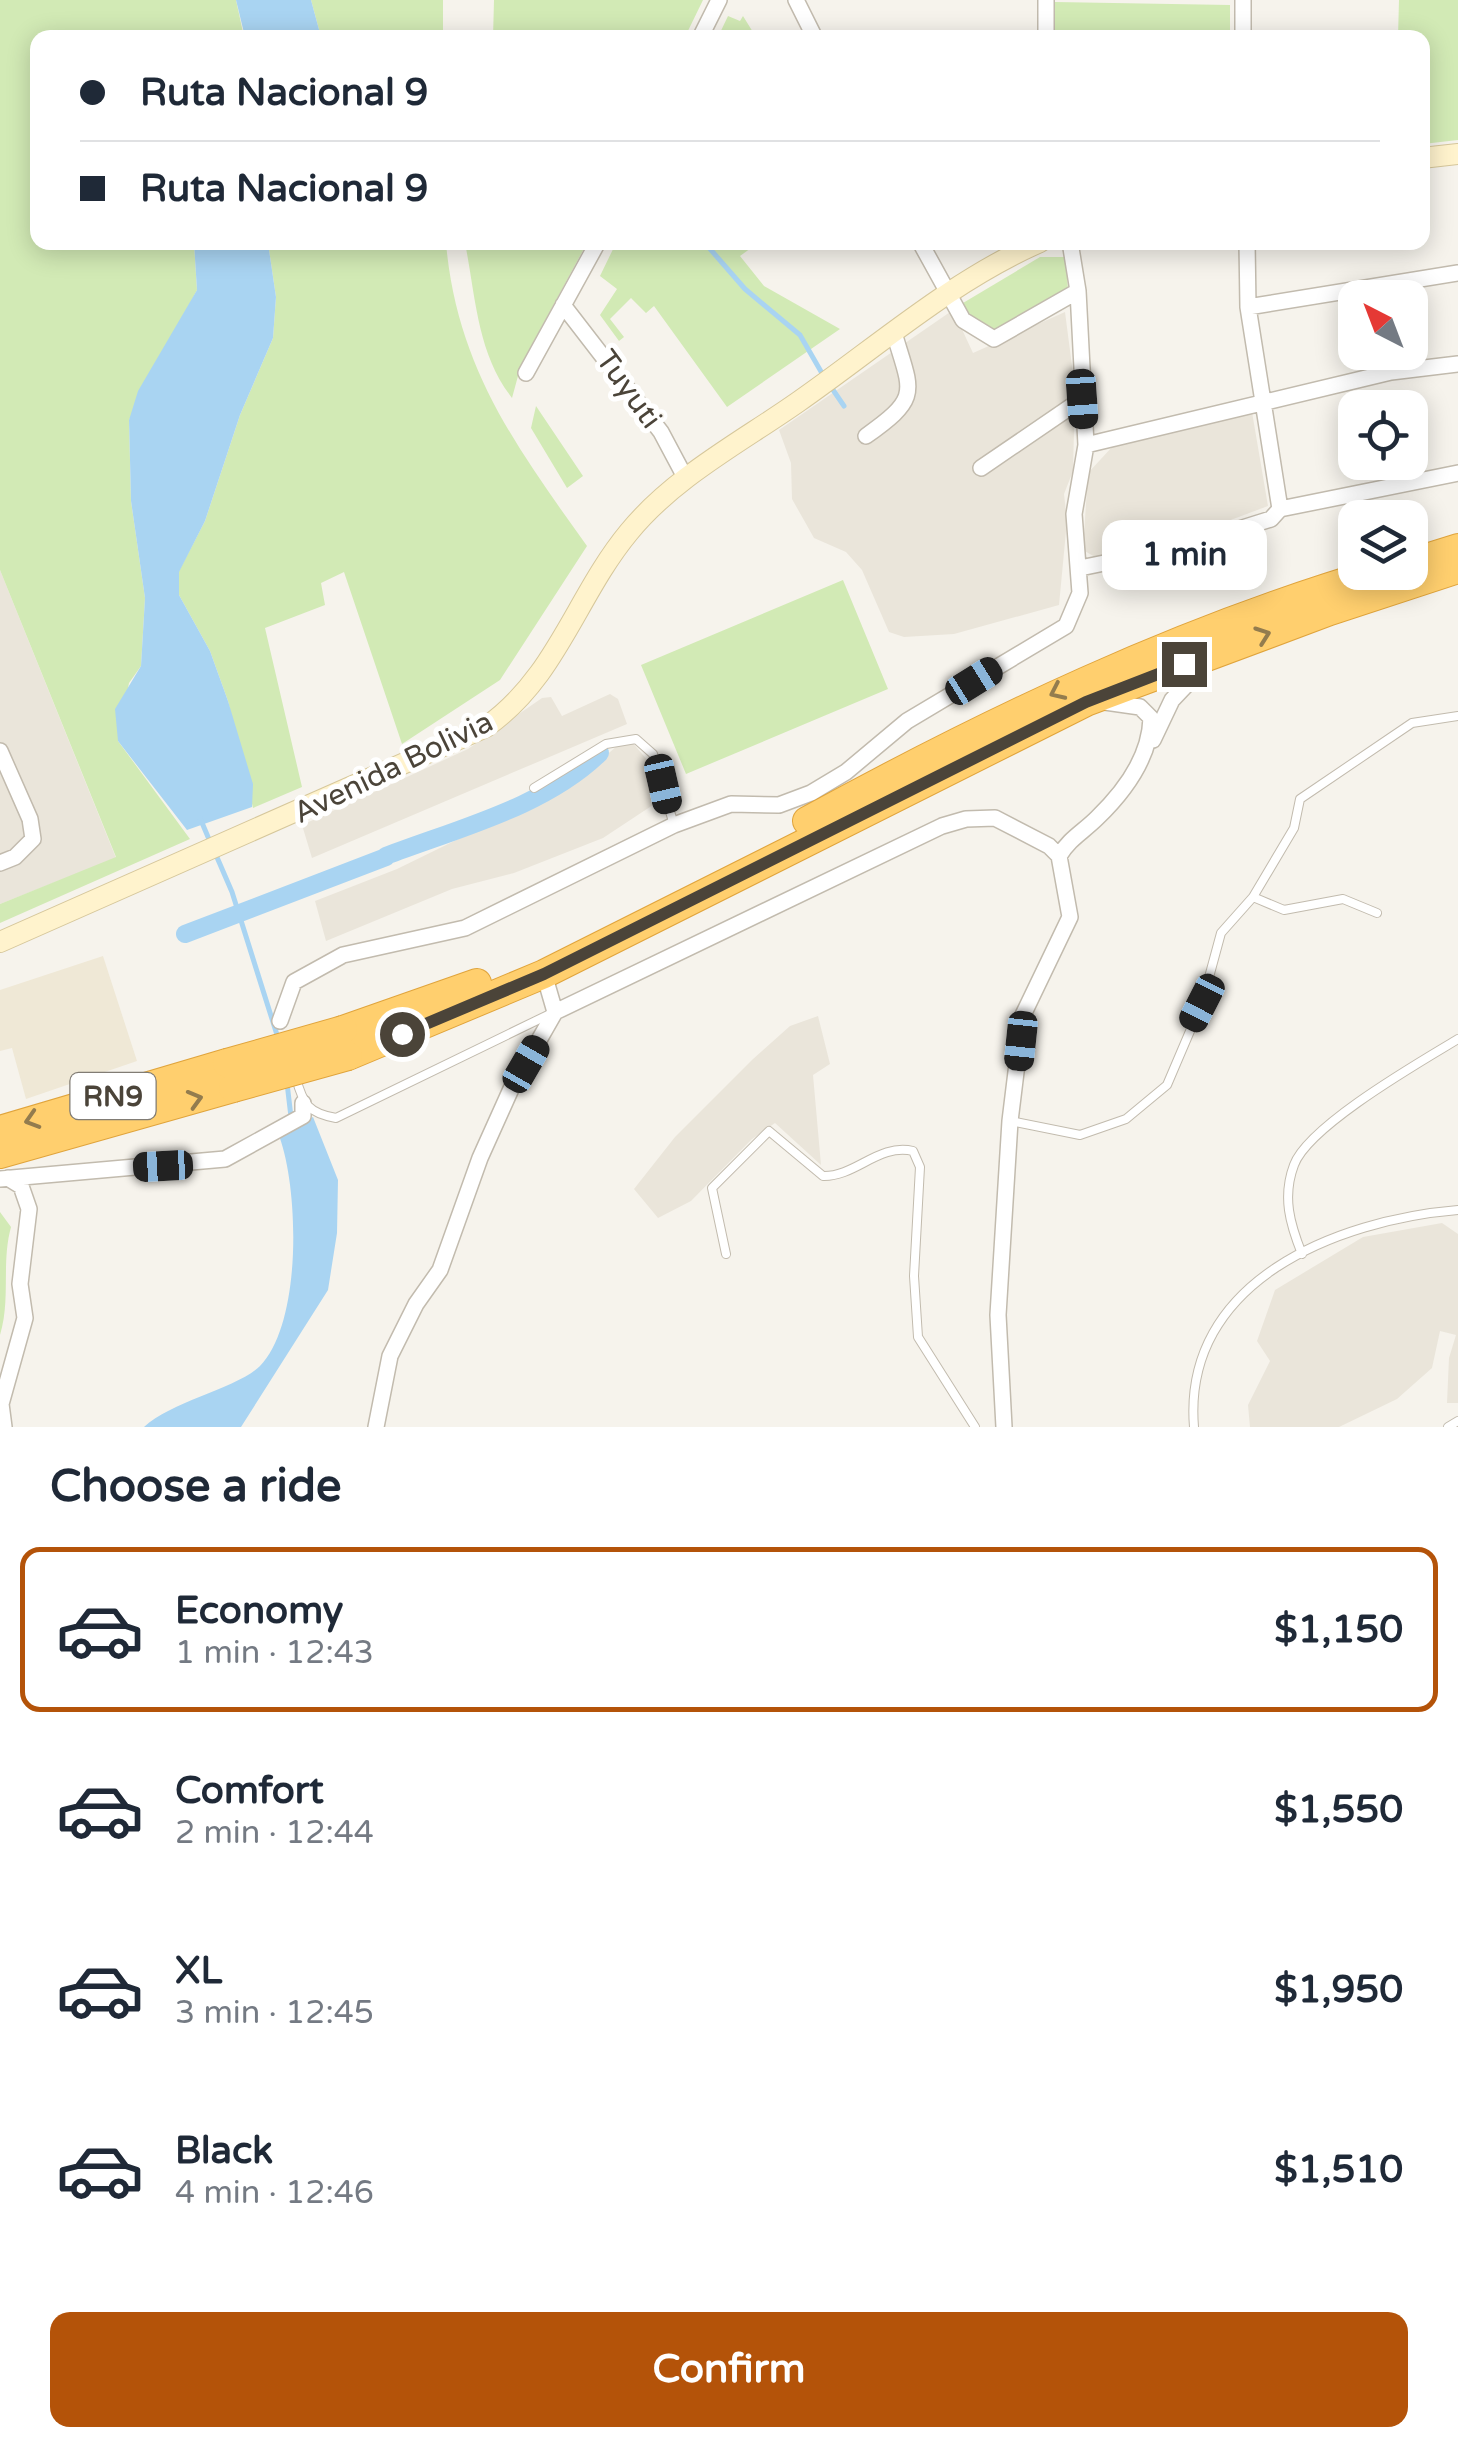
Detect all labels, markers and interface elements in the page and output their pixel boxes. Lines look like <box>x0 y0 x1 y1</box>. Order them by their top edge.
text: Ruta Nacional 9 <box>140 70 428 116</box>
text: Ruta Nacional 9 <box>140 166 428 212</box>
north arrow <box>1338 280 1428 370</box>
map controls <box>1338 280 1428 590</box>
street label: Tuyuti <box>588 343 669 436</box>
car <box>1065 368 1099 430</box>
button: locate <box>1338 390 1428 480</box>
button: layers <box>1338 500 1428 590</box>
callout: 1 min <box>1102 519 1266 589</box>
text: 1 min <box>1142 536 1227 574</box>
one-way arrow <box>1253 626 1270 647</box>
route end <box>1162 642 1207 687</box>
car <box>941 652 1007 710</box>
one-way arrow <box>1050 680 1068 700</box>
street label: Avenida Bolivia <box>287 703 499 832</box>
car <box>642 751 684 817</box>
car <box>1175 969 1229 1037</box>
car <box>1003 1010 1039 1072</box>
route start <box>380 1012 425 1057</box>
car <box>498 1031 554 1097</box>
road number: RN9 <box>70 1073 156 1119</box>
one-way arrow <box>186 1090 203 1111</box>
one-way arrow <box>25 1108 42 1129</box>
car <box>132 1149 194 1183</box>
text: Choose a ride <box>50 1460 341 1514</box>
icon: car <box>55 1585 145 1675</box>
text: Economy <box>175 1588 343 1634</box>
text: $1,150 <box>1274 1607 1403 1653</box>
text: 1 min · 12:43 <box>175 1634 374 1672</box>
icon: car <box>55 1765 145 1855</box>
text: Comfort <box>175 1768 324 1814</box>
text: $1,550 <box>1274 1787 1403 1833</box>
text: 2 min · 12:44 <box>175 1814 374 1852</box>
icon: car <box>55 1945 145 2035</box>
text: XL <box>175 1948 222 1994</box>
text: $1,950 <box>1274 1967 1403 2013</box>
text: 3 min · 12:45 <box>175 1994 374 2032</box>
icon: car <box>55 2125 145 2215</box>
text: Black <box>175 2128 273 2174</box>
text: $1,510 <box>1274 2147 1403 2193</box>
text: 4 min · 12:46 <box>175 2174 374 2212</box>
button: Confirm <box>50 2312 1408 2427</box>

